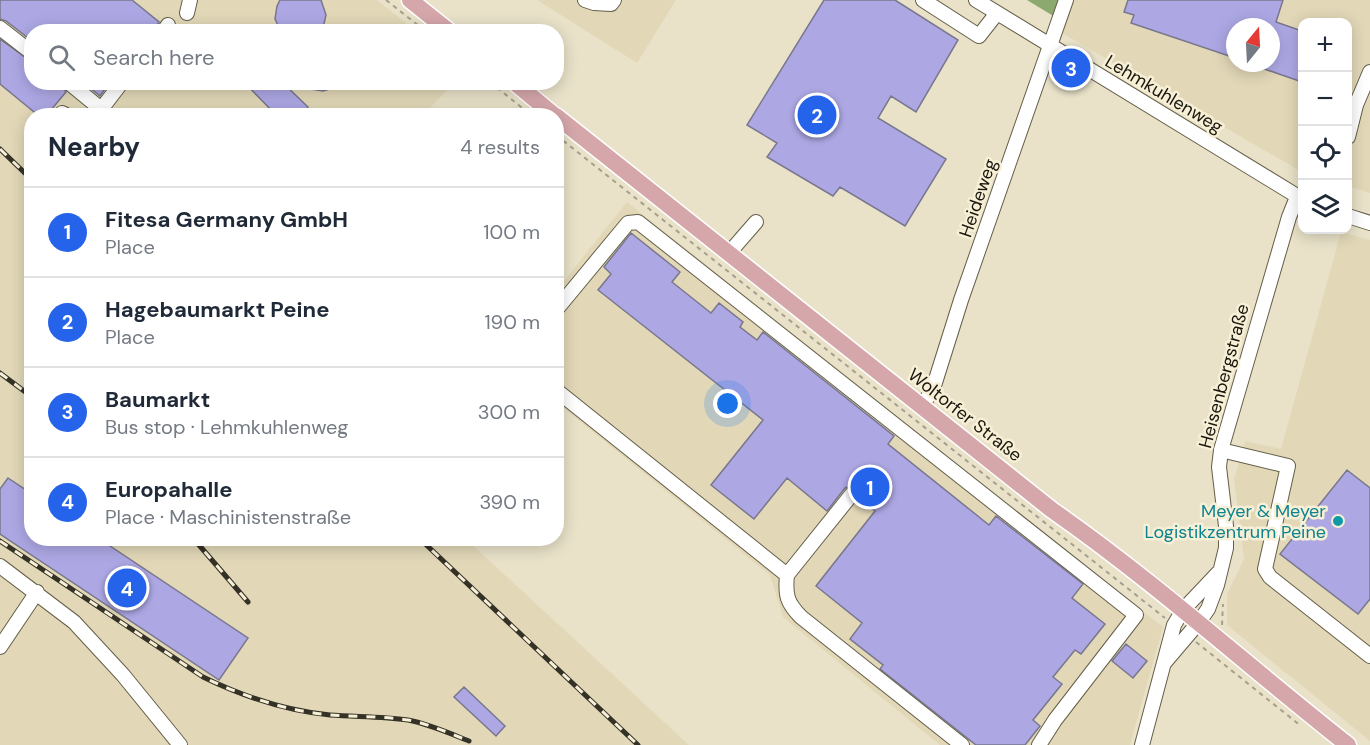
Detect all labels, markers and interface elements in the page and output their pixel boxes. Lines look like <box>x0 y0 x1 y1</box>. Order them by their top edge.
north arrow <box>1226 18 1280 72</box>
map controls <box>1298 18 1352 234</box>
button: + <box>1298 18 1352 72</box>
search box <box>24 24 564 90</box>
icon: search <box>45 41 78 74</box>
text: Search here <box>93 43 214 72</box>
pin: 3 <box>1052 46 1090 90</box>
street label: Lehmkuhlenweg <box>1101 49 1227 139</box>
button: − <box>1298 72 1352 126</box>
pin: 2 <box>798 92 836 138</box>
button: locate <box>1298 126 1352 180</box>
text: Nearby <box>48 130 140 164</box>
text: 4 results <box>460 134 540 160</box>
street label: Heideweg <box>953 156 1003 240</box>
button: layers <box>1298 180 1352 234</box>
text: Fitesa Germany GmbH <box>105 205 348 234</box>
text: 1 <box>64 219 71 245</box>
text: 100 m <box>483 219 540 245</box>
text: Place <box>105 234 155 260</box>
text: Hagebaumarkt Peine <box>105 295 329 324</box>
street label: Heisenbergstraße <box>1193 301 1255 451</box>
text: 2 <box>62 309 73 335</box>
text: 190 m <box>484 309 540 335</box>
text: Place <box>105 324 155 350</box>
street label: Woltorfer Straße <box>903 363 1027 467</box>
text: Baumarkt <box>105 385 210 414</box>
your location <box>713 389 742 418</box>
text: 3 <box>61 399 74 425</box>
text: 300 m <box>478 399 540 425</box>
text: Bus stop · Lehmkuhlenweg <box>105 414 349 440</box>
pin: 1 <box>850 464 890 510</box>
text: Europahalle <box>105 475 232 504</box>
text: 4 <box>61 489 74 515</box>
text: 390 m <box>479 489 540 515</box>
place label: Meyer & Meyer Logistikzentrum Peine <box>1144 499 1326 544</box>
text: Place · Maschinistenstraße <box>105 504 351 530</box>
marker: Meyer & Meyer Logistikzentrum Peine <box>1331 514 1345 528</box>
pin: 4 <box>108 566 146 610</box>

